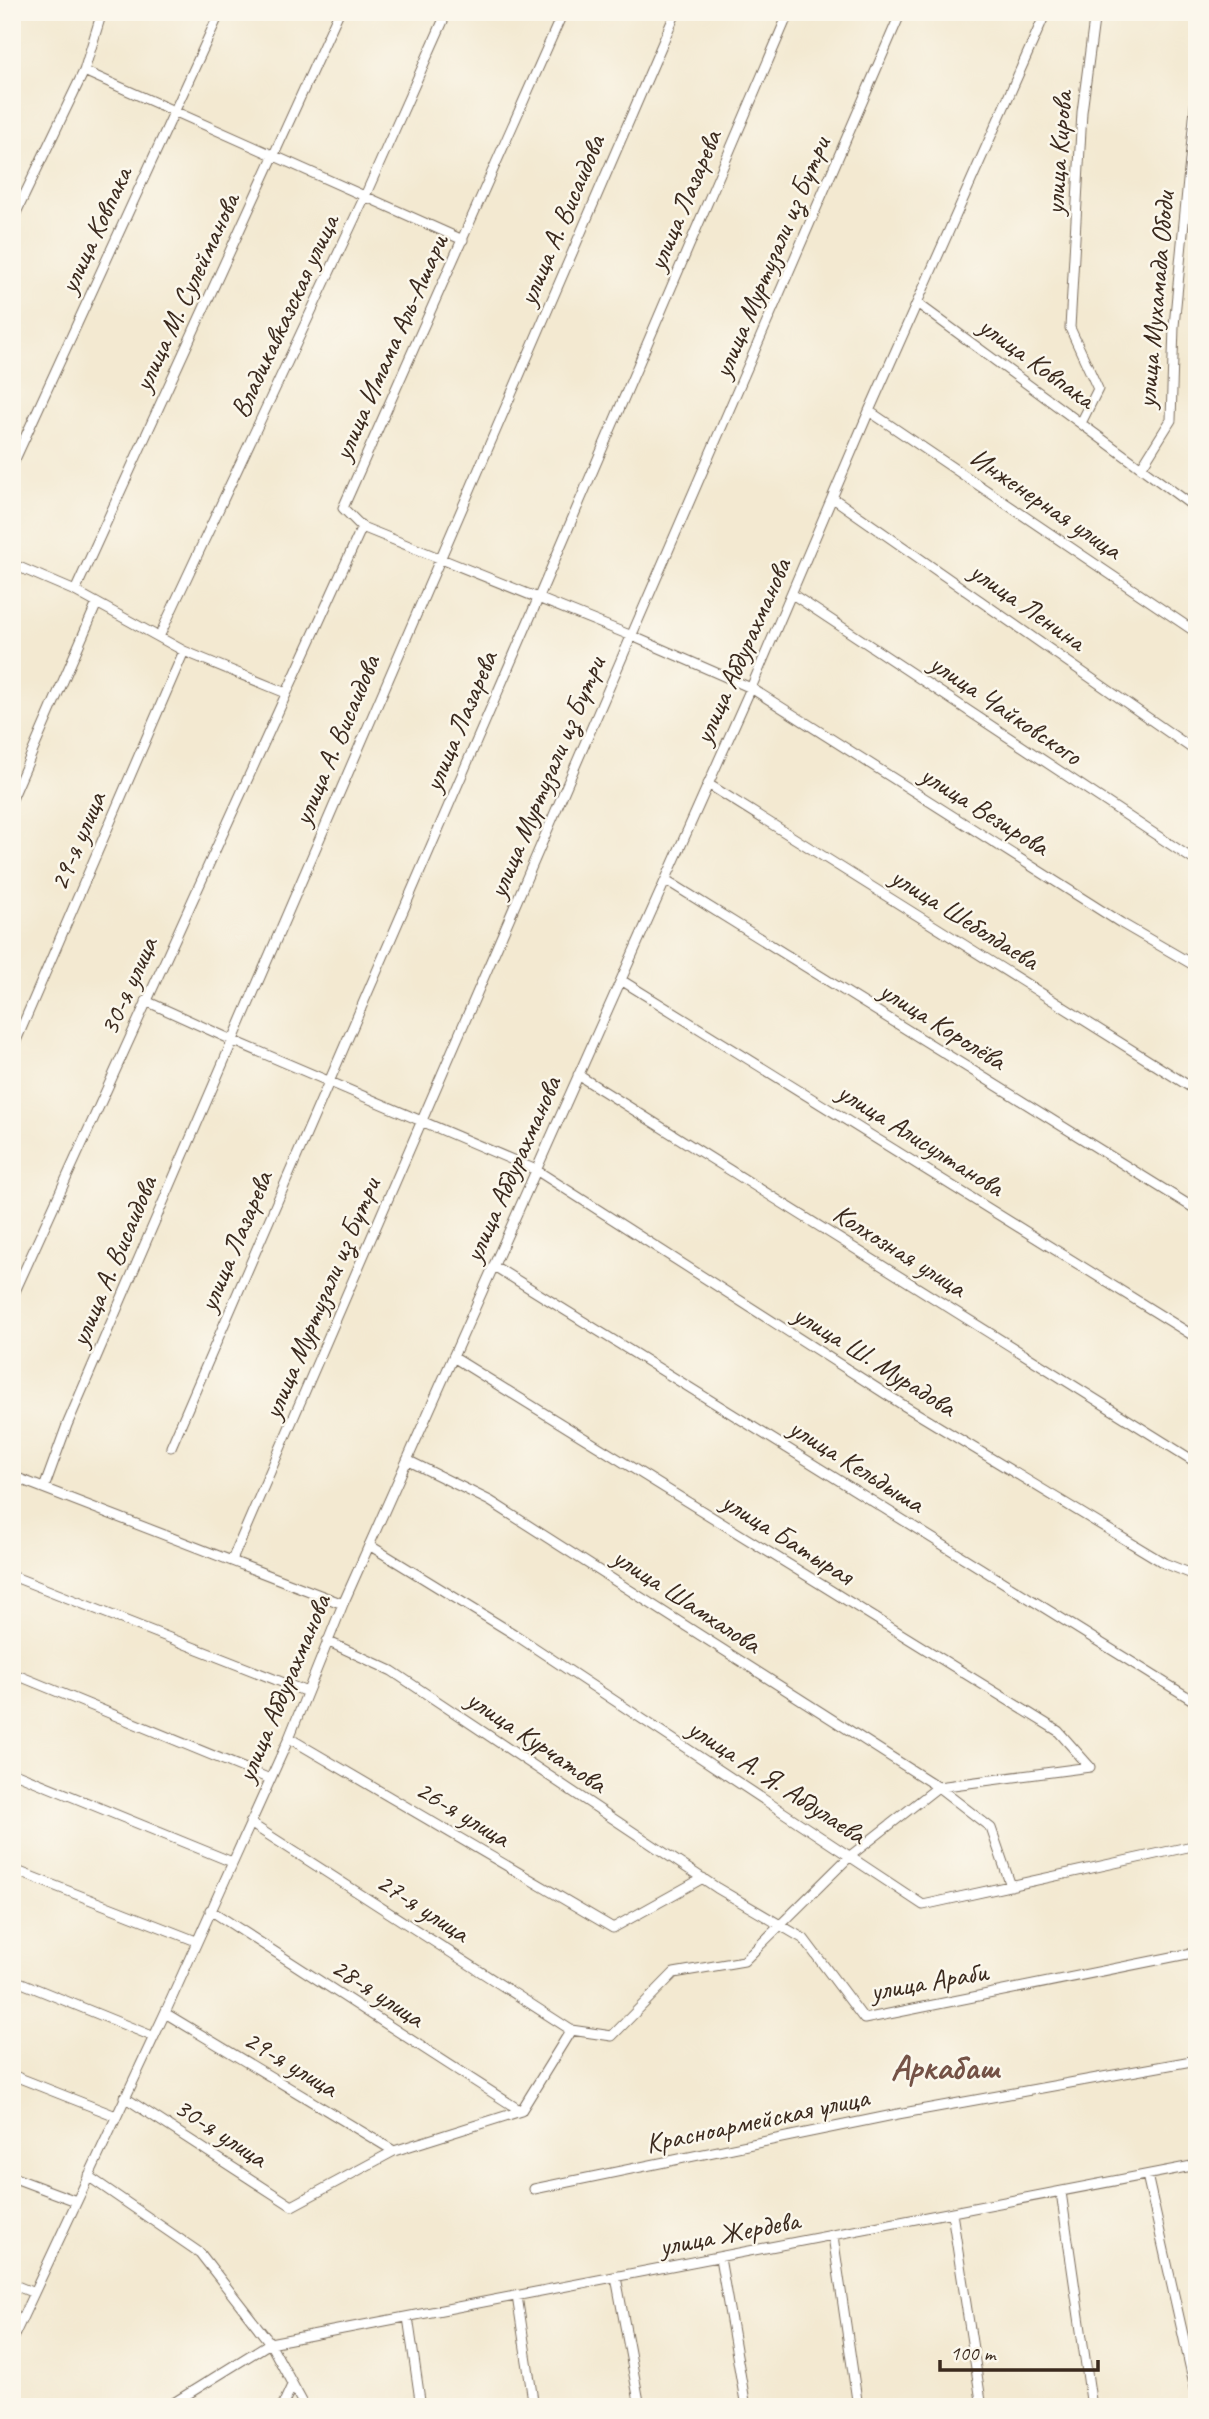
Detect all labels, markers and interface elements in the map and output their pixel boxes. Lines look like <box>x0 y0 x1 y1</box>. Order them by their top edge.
street label: улица Кирова <box>1036 88 1080 218</box>
street label: улица Лазарева <box>638 123 730 277</box>
street label: улица А. Висаидова <box>509 128 613 312</box>
street label: улица Муртузали из Бутри <box>704 130 839 385</box>
street label: улица Ковпака <box>50 159 141 301</box>
street label: улица М. Сулейманова <box>124 185 248 398</box>
street label: улица Мухамада Ободи <box>1128 188 1182 411</box>
street label: Владикавказская улица <box>222 207 347 423</box>
street label: улица Имама Аль-Ашари <box>324 227 456 467</box>
street label: улица Ковпака <box>970 307 1104 417</box>
street label: Инженерная улица <box>963 439 1130 568</box>
street label: улица Абдурахманова <box>685 551 799 751</box>
street label: улица Ленина <box>962 552 1095 660</box>
street label: улица Лазарева <box>414 644 506 798</box>
street label: улица Чайковского <box>922 644 1090 774</box>
street label: улица А. Висаидова <box>284 648 388 832</box>
street label: улица Муртузали из Бутри <box>479 650 614 905</box>
street label: улица Везирова <box>913 756 1057 864</box>
street label: 29-я улица <box>41 785 114 896</box>
street label: улица Шеболдаева <box>883 858 1047 978</box>
street label: 30-я улица <box>91 930 166 1040</box>
street label: улица Королёва <box>872 971 1014 1079</box>
street label: улица Абдурахманова <box>455 1069 569 1269</box>
street label: улица Алисултанова <box>830 1073 1012 1205</box>
street label: улица Лазарева <box>189 1164 281 1318</box>
street label: улица А. Висаидова <box>61 1169 165 1353</box>
street label: улица Муртузали из Бутри <box>254 1171 389 1426</box>
street label: Колхозная улица <box>827 1195 975 1306</box>
street label: улица Ш. Мурадова <box>785 1295 964 1425</box>
street label: улица Кельдыша <box>781 1409 933 1521</box>
street label: улица Батырая <box>714 1483 862 1594</box>
street label: улица Шамхалова <box>605 1538 769 1662</box>
street label: улица Абдурахманова <box>227 1588 339 1789</box>
street label: улица Курчатова <box>459 1680 615 1802</box>
street label: улица А. Я. Абдулаева <box>680 1709 874 1853</box>
street label: 26-я улица <box>410 1771 518 1856</box>
street label: 27-я улица <box>370 1864 477 1951</box>
street label: 28-я улица <box>325 1949 432 2036</box>
street label: улица Араби <box>866 1953 992 2009</box>
street label: 29-я улица <box>238 2021 346 2106</box>
district label: Аркабаш <box>891 2045 1002 2090</box>
street label: Красноармейская улица <box>642 2079 873 2161</box>
street label: 30-я улица <box>168 2089 275 2176</box>
street label: улица Жердева <box>654 2202 804 2264</box>
scale bar <box>940 2328 1097 2372</box>
text: 100 m <box>950 2340 997 2366</box>

